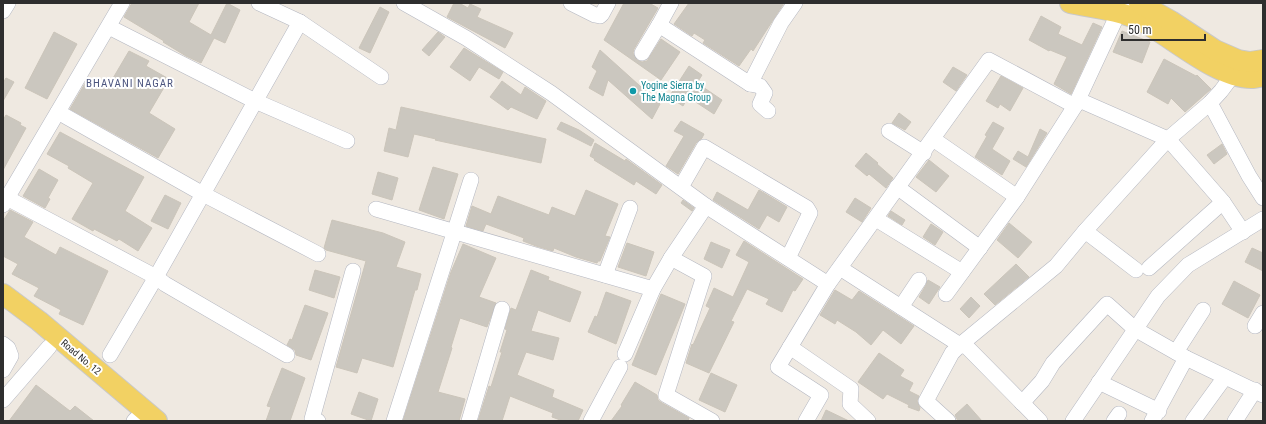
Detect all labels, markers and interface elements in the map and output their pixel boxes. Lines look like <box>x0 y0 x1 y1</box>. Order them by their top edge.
scale bar <box>1122 16 1205 42</box>
text: 50 m <box>1128 23 1152 37</box>
district label: BHAVANI NAGAR <box>86 77 174 90</box>
place label: Yogine Sierra by The Magna Group <box>641 80 711 103</box>
marker: Yogine Sierra by The Magna Group <box>628 86 638 96</box>
street label: Road No. 12 <box>59 337 103 377</box>

